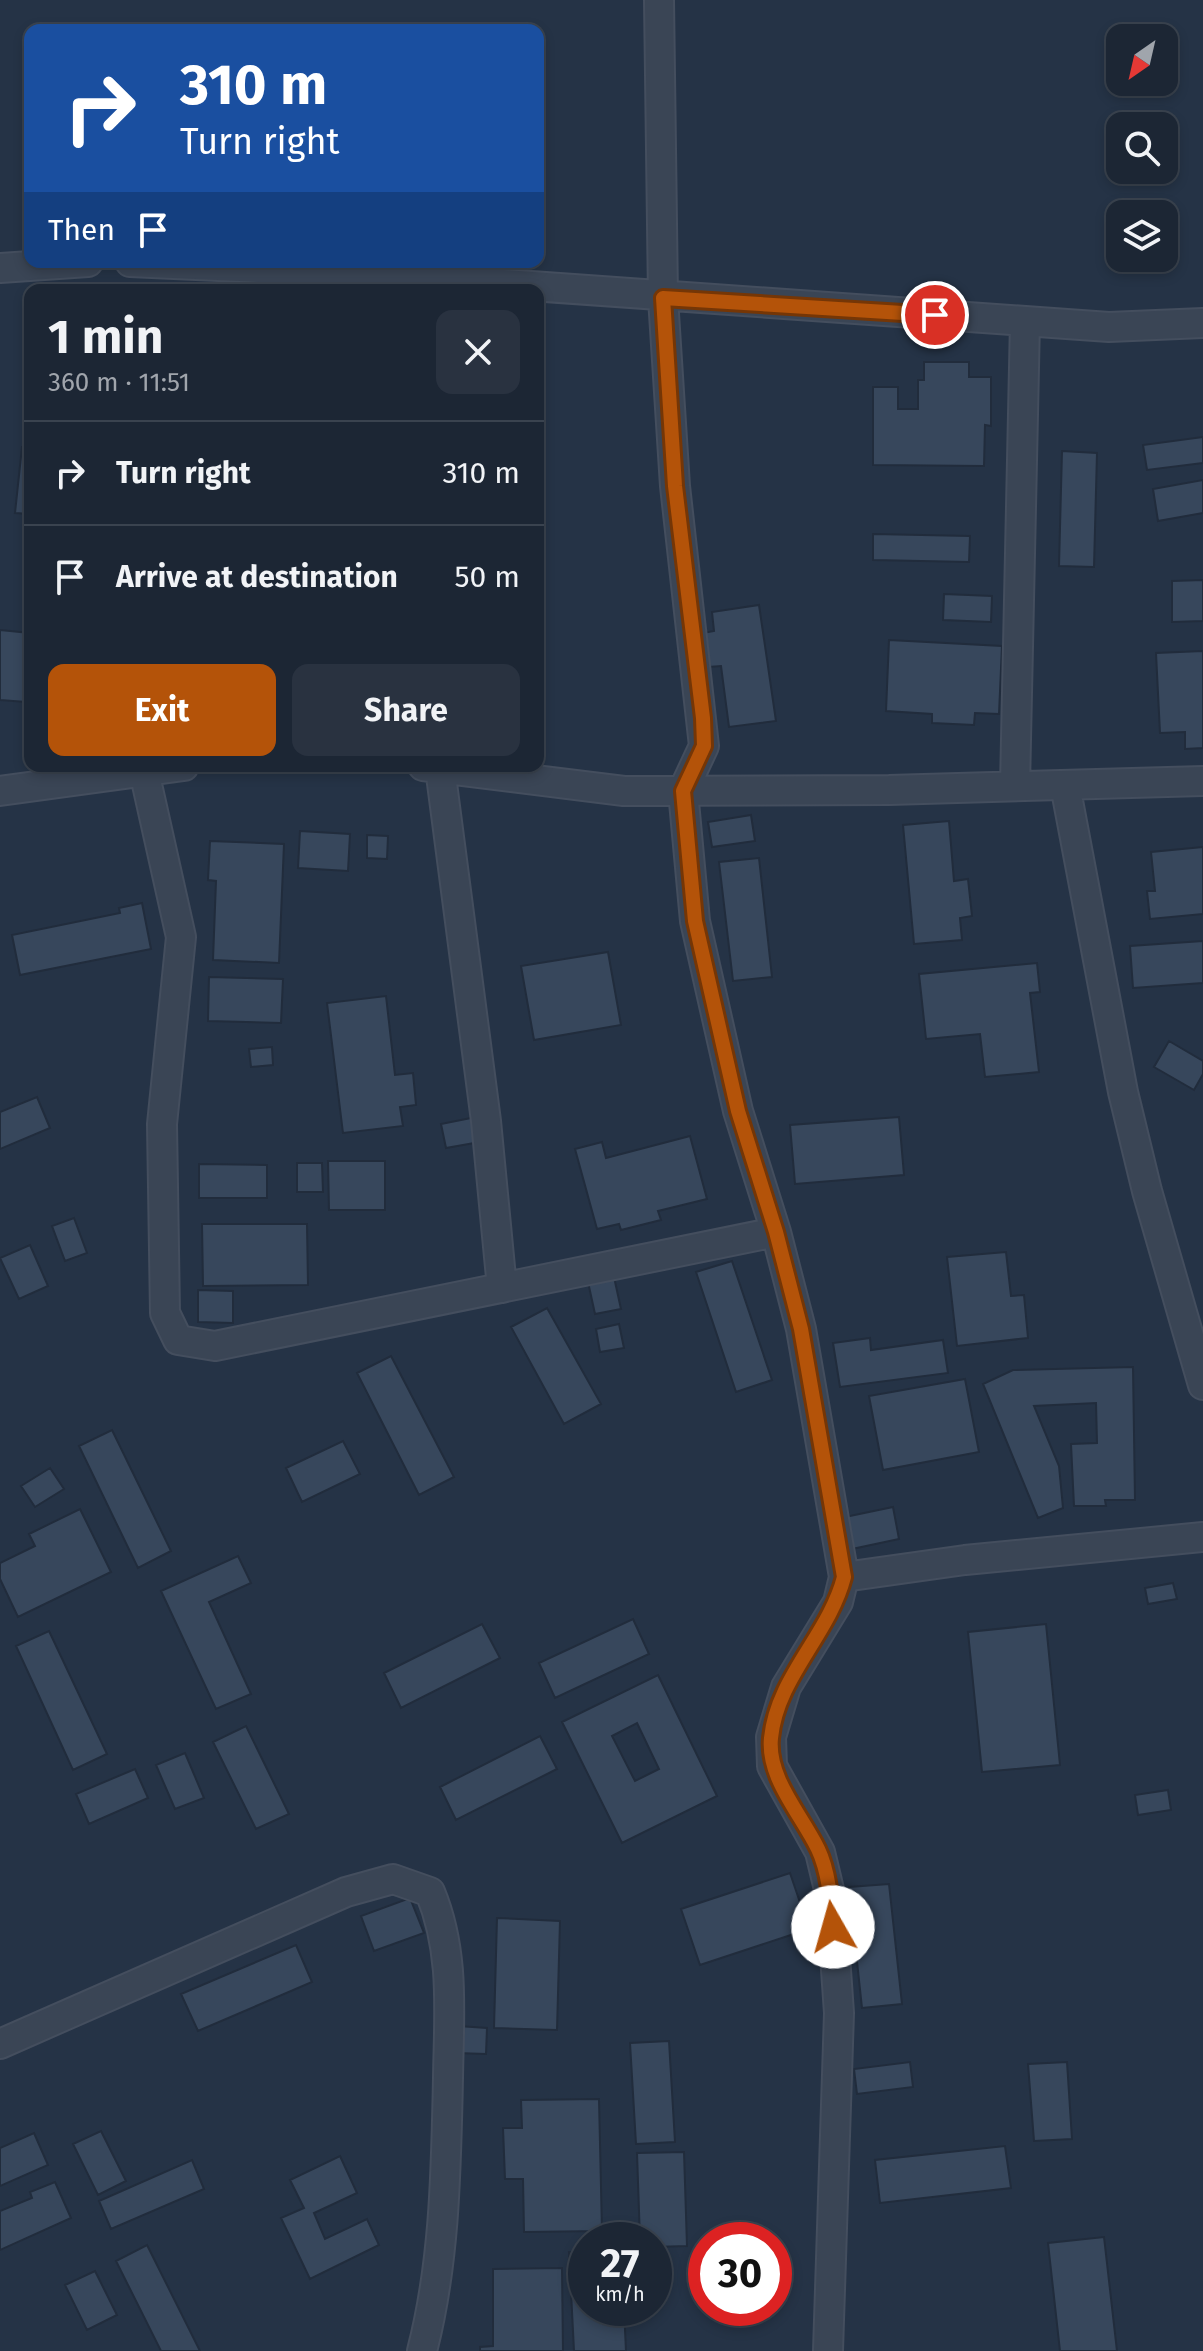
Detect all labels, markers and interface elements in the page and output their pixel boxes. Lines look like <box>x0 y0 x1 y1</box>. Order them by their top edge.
north arrow <box>1106 24 1178 96</box>
map controls <box>1106 24 1178 272</box>
text: 310 m <box>180 52 327 119</box>
icon: right <box>48 56 152 160</box>
button: search <box>1106 112 1178 184</box>
text: Turn right <box>180 120 340 164</box>
button: layers <box>1106 200 1178 272</box>
icon: arrive <box>131 208 175 252</box>
text: Then <box>48 212 115 248</box>
pin <box>901 281 969 349</box>
icon: arrive <box>913 293 957 337</box>
text: 1 min <box>48 308 163 366</box>
button: close <box>436 310 520 394</box>
text: 360 m · 11:51 <box>48 367 190 398</box>
icon: right <box>48 451 92 495</box>
text: Turn right <box>116 455 251 491</box>
text: 310 m <box>442 455 520 491</box>
icon: arrive <box>48 555 92 599</box>
text: Arrive at destination <box>116 559 398 595</box>
text: 50 m <box>455 559 520 595</box>
button: Exit <box>48 664 276 756</box>
button: Share <box>292 664 520 756</box>
position arrow <box>791 1885 875 1969</box>
speed limit sign: 30 <box>688 2222 792 2326</box>
text: 27 <box>601 2240 640 2288</box>
text: km/h <box>595 2282 645 2306</box>

